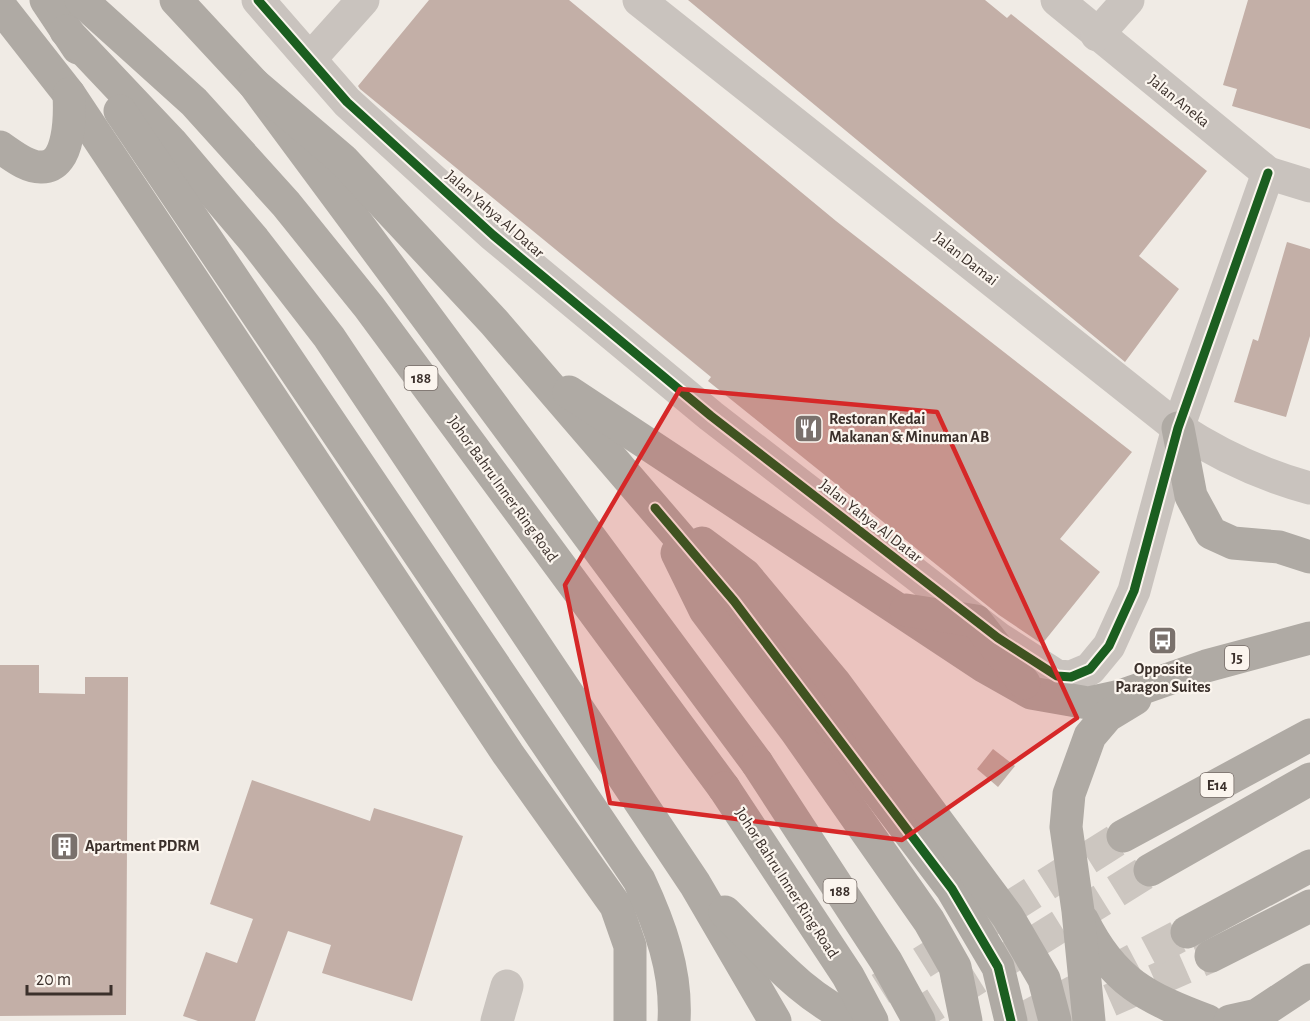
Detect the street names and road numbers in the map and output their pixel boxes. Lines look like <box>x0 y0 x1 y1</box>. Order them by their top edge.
street label: Jalan Aneka <box>1146 72 1212 130</box>
street label: Jalan Yahya Al Datar <box>442 167 548 262</box>
street label: Jalan Damai <box>931 229 1001 289</box>
road number: 188 <box>404 366 438 390</box>
street label: Johor Bahru Inner Ring Road <box>445 413 561 565</box>
street label: Jalan Yahya Al Datar <box>816 476 926 567</box>
road number: J5 <box>1225 646 1249 670</box>
road number: E14 <box>1200 773 1234 797</box>
street label: Johor Bahru Inner Ring Road <box>733 805 841 961</box>
road number: 188 <box>824 879 856 903</box>

